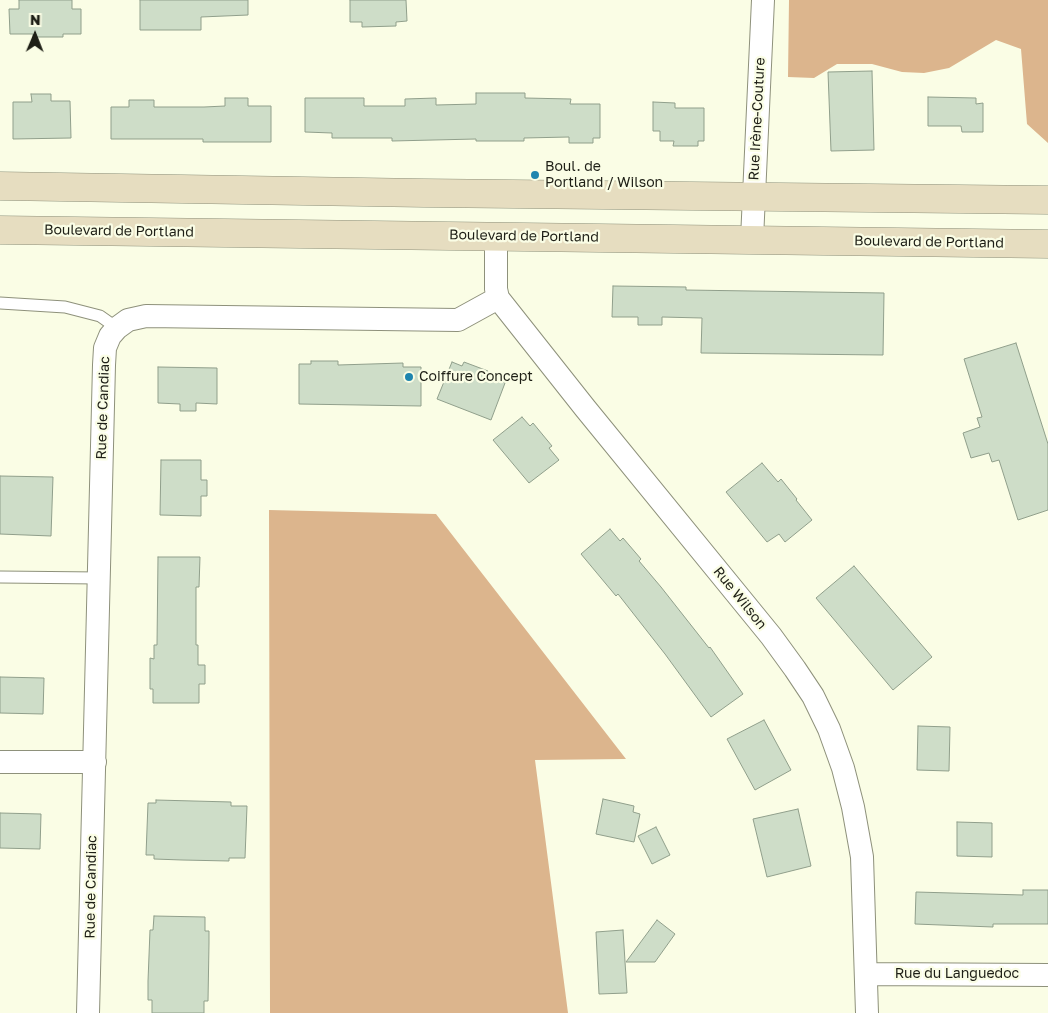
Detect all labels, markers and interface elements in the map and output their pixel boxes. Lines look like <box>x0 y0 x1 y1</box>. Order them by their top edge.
north arrow <box>10 10 60 60</box>
text: N <box>30 11 41 28</box>
street label: Rue Irène-Couture <box>745 57 769 181</box>
place label: Boul. de Portland / Wilson <box>545 159 663 192</box>
marker: Boul. de Portland / Wilson <box>529 169 541 181</box>
street label: Boulevard de Portland <box>44 221 194 241</box>
street label: Boulevard de Portland <box>449 226 599 246</box>
street label: Boulevard de Portland <box>854 232 1004 252</box>
street label: Rue de Candiac <box>93 356 113 460</box>
place label: Coiffure Concept <box>419 369 533 385</box>
marker: Coiffure Concept <box>403 371 415 383</box>
street label: Rue Wilson <box>710 563 770 633</box>
street label: Rue de Candiac <box>82 835 100 939</box>
street label: Rue du Languedoc <box>895 966 1019 982</box>

